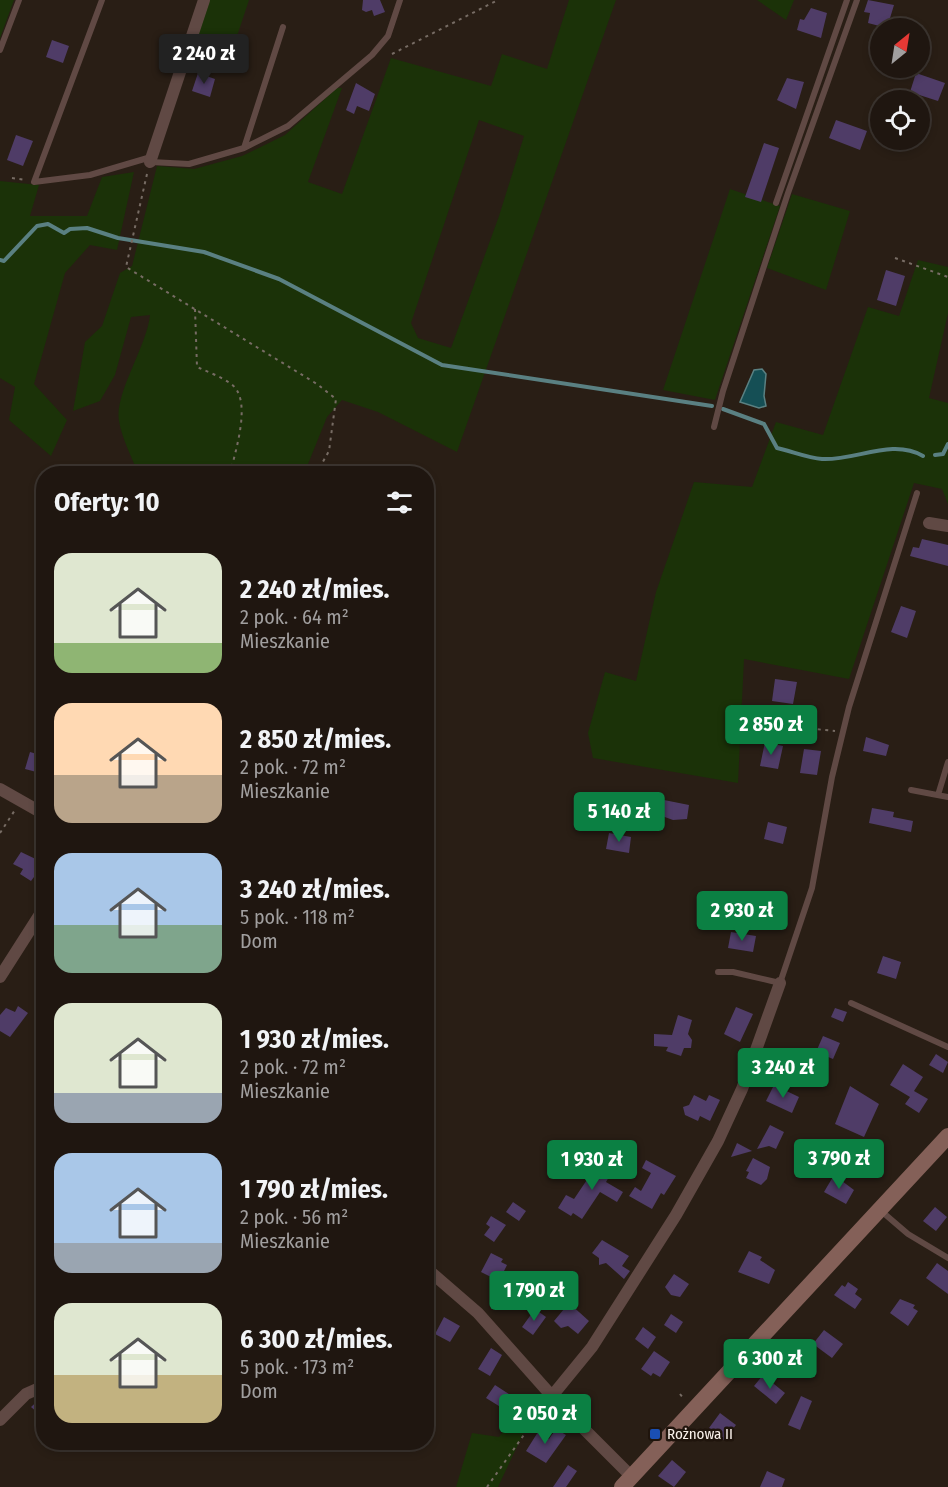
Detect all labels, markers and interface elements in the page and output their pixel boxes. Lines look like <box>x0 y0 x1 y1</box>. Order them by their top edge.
north arrow <box>870 18 930 78</box>
map controls <box>870 18 930 150</box>
pin: 2 240 zł <box>142 34 266 85</box>
text: 2 240 zł <box>173 41 235 65</box>
button: locate <box>870 90 930 150</box>
icon: filters <box>383 486 416 519</box>
text: Oferty: 10 <box>54 487 160 518</box>
text: 2 240 zł/mies. <box>240 574 390 605</box>
icon: home <box>102 577 174 649</box>
text: 2 pok. · 64 m² <box>240 605 349 629</box>
text: Mieszkanie <box>240 629 330 653</box>
pin: 2 850 zł <box>709 705 833 756</box>
text: 2 850 zł <box>739 712 803 736</box>
text: 2 850 zł/mies. <box>240 724 391 755</box>
icon: home <box>102 727 174 799</box>
text: 2 pok. · 72 m² <box>240 755 346 779</box>
text: Mieszkanie <box>240 779 330 803</box>
pin: 5 140 zł <box>557 792 681 843</box>
text: 5 140 zł <box>588 799 650 823</box>
text: 3 240 zł/mies. <box>240 874 390 905</box>
icon: home <box>102 877 174 949</box>
pin: 2 930 zł <box>680 891 804 942</box>
text: 2 930 zł <box>711 898 773 922</box>
text: 5 pok. · 118 m² <box>240 905 355 929</box>
text: Dom <box>240 929 278 953</box>
text: 1 930 zł/mies. <box>240 1024 389 1055</box>
icon: home <box>102 1027 174 1099</box>
pin: 3 240 zł <box>721 1048 845 1099</box>
text: 2 pok. · 72 m² <box>240 1055 346 1079</box>
text: 3 240 zł <box>752 1055 814 1079</box>
text: Mieszkanie <box>240 1079 330 1103</box>
pin: 3 790 zł <box>777 1139 901 1190</box>
pin: 1 930 zł <box>530 1140 654 1191</box>
text: 3 790 zł <box>808 1146 870 1170</box>
text: 1 930 zł <box>561 1147 623 1171</box>
text: 1 790 zł/mies. <box>240 1174 388 1205</box>
icon: home <box>102 1177 174 1249</box>
text: 2 pok. · 56 m² <box>240 1205 348 1229</box>
text: Mieszkanie <box>240 1229 330 1253</box>
pin: 1 790 zł <box>472 1271 596 1322</box>
text: 1 790 zł <box>503 1278 565 1302</box>
text: 6 300 zł/mies. <box>240 1324 393 1355</box>
icon: home <box>102 1327 174 1399</box>
pin: 6 300 zł <box>708 1339 832 1390</box>
text: 6 300 zł <box>738 1346 802 1370</box>
text: 5 pok. · 173 m² <box>240 1355 354 1379</box>
text: Dom <box>240 1379 278 1403</box>
pin: 2 050 zł <box>483 1394 607 1445</box>
text: 2 050 zł <box>513 1401 577 1425</box>
place label: Rożnowa II <box>667 1425 733 1443</box>
marker: Rożnowa II <box>648 1427 662 1441</box>

